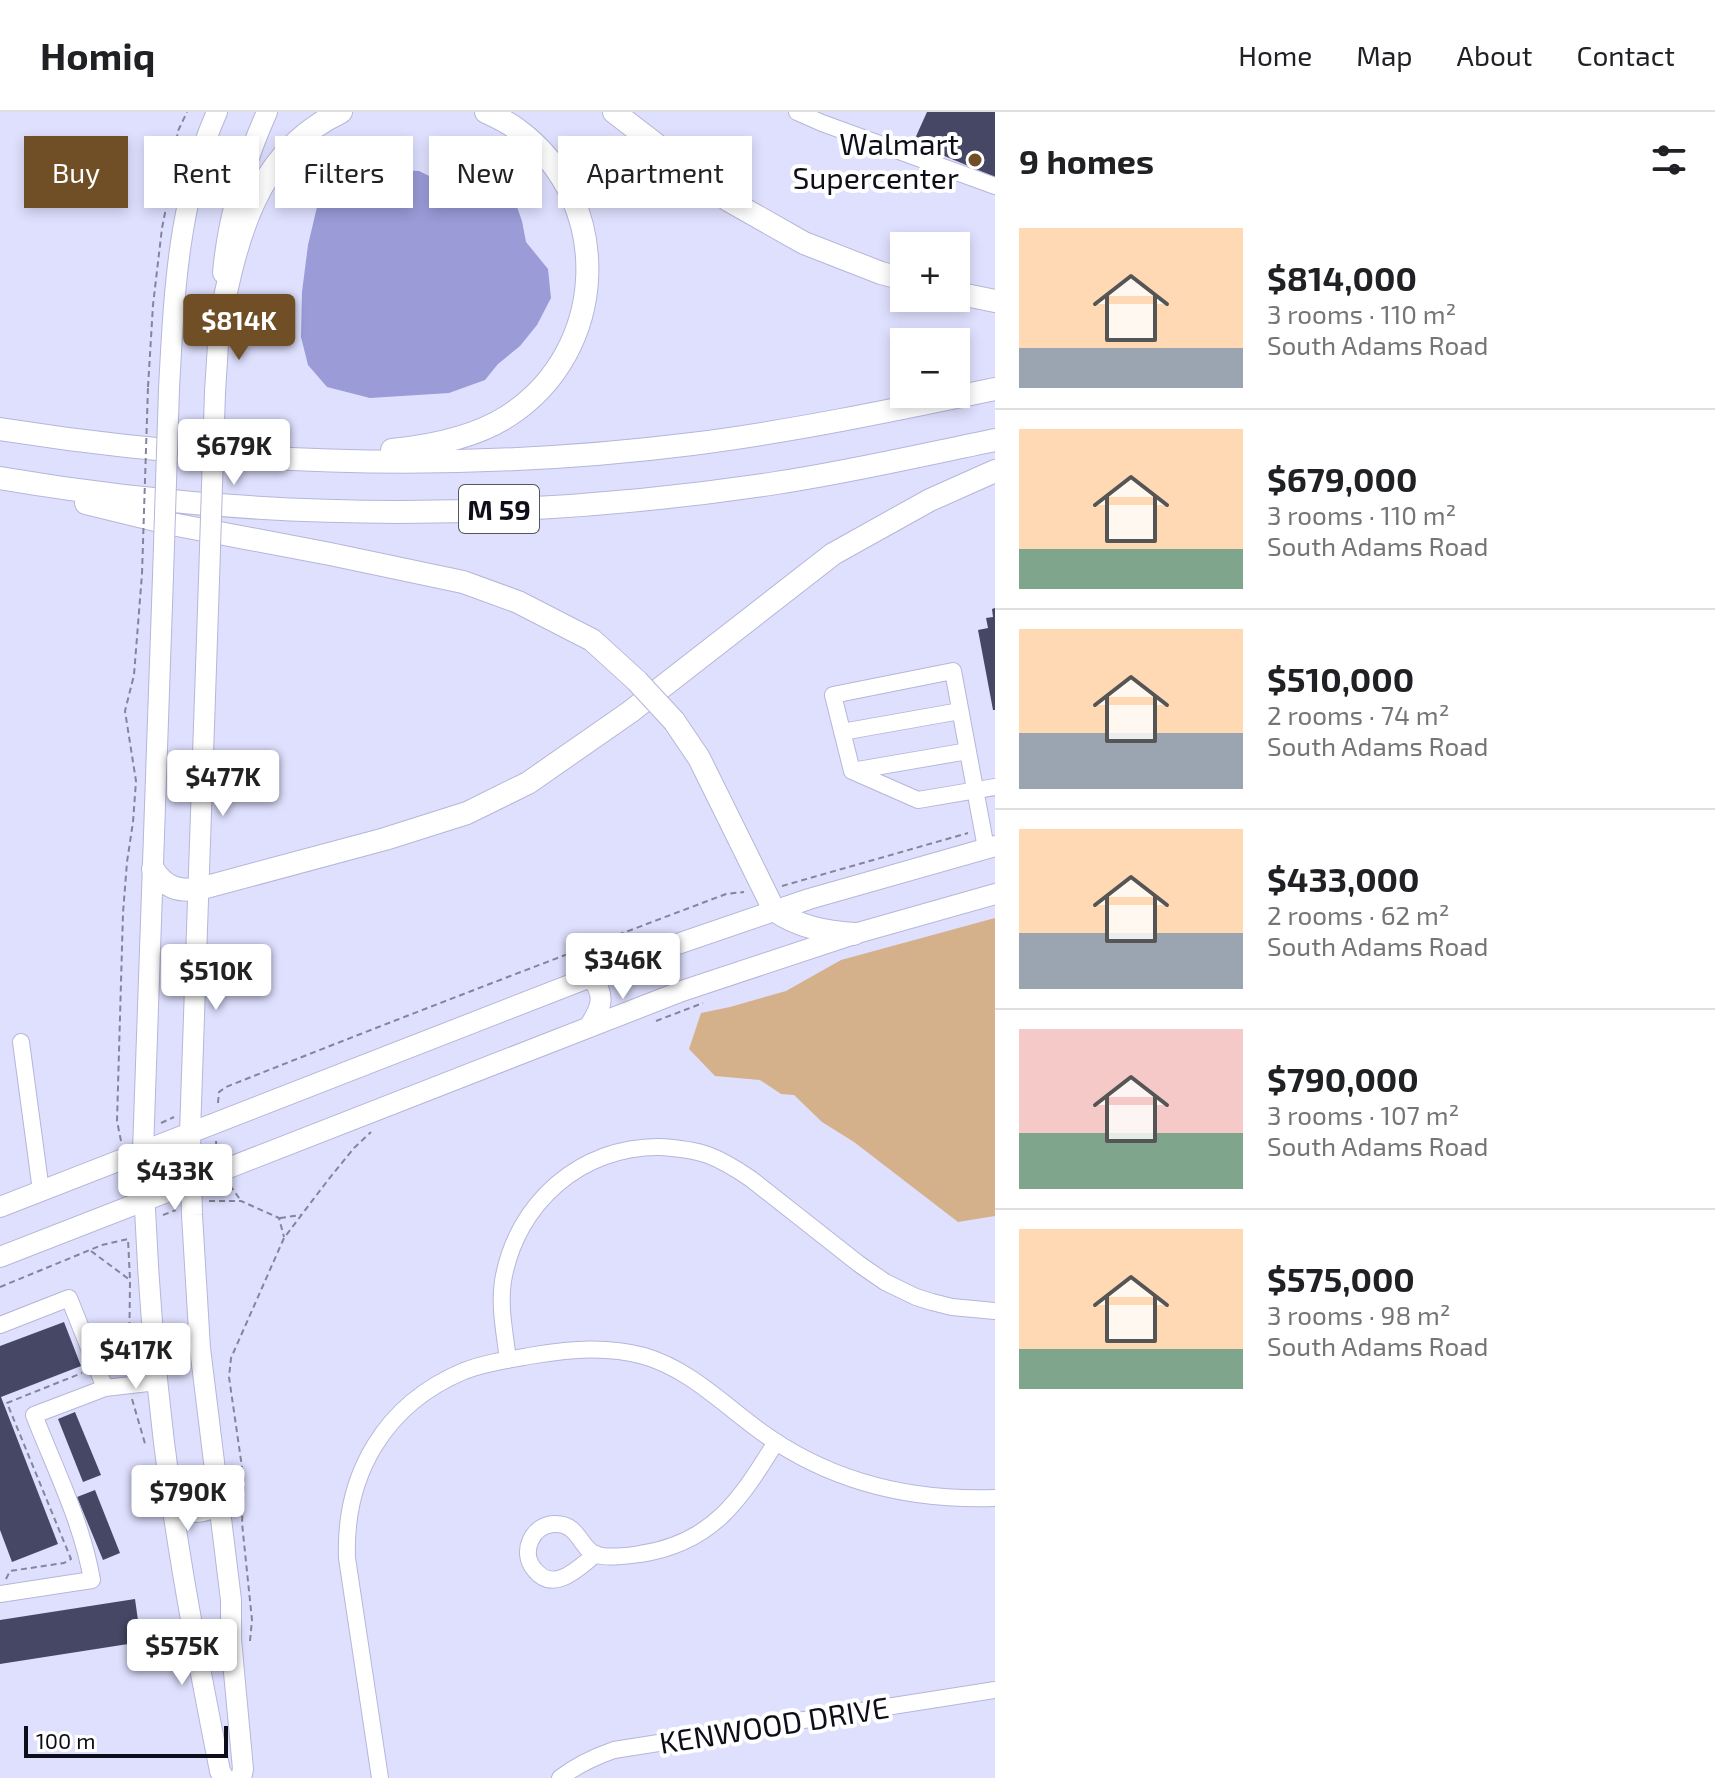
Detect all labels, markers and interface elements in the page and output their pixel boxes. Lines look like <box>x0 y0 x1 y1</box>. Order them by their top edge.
text: Homiq <box>40 32 155 78</box>
text: Home <box>1238 38 1312 72</box>
text: Map <box>1356 38 1413 72</box>
text: About <box>1457 38 1532 72</box>
text: Contact <box>1576 38 1675 72</box>
place label: Walmart Supercenter <box>792 125 959 195</box>
chip: Buy <box>24 136 128 208</box>
chip: Rent <box>144 136 259 208</box>
chip: Filters <box>275 136 413 208</box>
chip: New <box>429 136 542 208</box>
chip: Apartment <box>558 136 752 208</box>
icon: filters <box>1647 138 1691 182</box>
text: 9 homes <box>1019 140 1154 181</box>
marker: Walmart Supercenter <box>966 151 984 169</box>
map controls <box>890 232 970 408</box>
button: + <box>890 232 970 312</box>
text: $814,000 <box>1267 257 1417 298</box>
icon: home <box>1083 260 1179 356</box>
pin: $814K <box>183 294 295 362</box>
text: 3 rooms · 110 m² <box>1267 298 1456 329</box>
text: $814K <box>201 304 277 335</box>
button: − <box>890 328 970 408</box>
text: South Adams Road <box>1267 329 1488 360</box>
pin: $679K <box>178 419 290 487</box>
text: $679K <box>196 429 272 460</box>
text: $679,000 <box>1267 458 1417 499</box>
icon: home <box>1083 461 1179 557</box>
road number: M 59 <box>459 485 539 533</box>
text: 3 rooms · 110 m² <box>1267 499 1456 530</box>
text: South Adams Road <box>1267 530 1488 561</box>
text: $510,000 <box>1267 658 1414 699</box>
icon: home <box>1083 661 1179 757</box>
text: 2 rooms · 74 m² <box>1267 699 1449 730</box>
text: South Adams Road <box>1267 730 1488 761</box>
pin: $477K <box>167 750 279 818</box>
text: $477K <box>185 760 261 791</box>
text: $433,000 <box>1267 858 1420 899</box>
icon: home <box>1083 861 1179 957</box>
text: 2 rooms · 62 m² <box>1267 899 1450 930</box>
text: South Adams Road <box>1267 930 1488 961</box>
pin: $346K <box>567 933 679 1001</box>
text: $346K <box>584 943 662 974</box>
pin: $510K <box>160 944 272 1012</box>
text: $510K <box>179 954 253 985</box>
text: $790,000 <box>1267 1058 1419 1099</box>
icon: home <box>1083 1061 1179 1157</box>
text: 3 rooms · 107 m² <box>1267 1099 1459 1130</box>
text: South Adams Road <box>1267 1130 1488 1161</box>
pin: $433K <box>119 1144 231 1212</box>
text: $433K <box>136 1154 214 1185</box>
text: $575,000 <box>1267 1258 1415 1299</box>
icon: home <box>1083 1261 1179 1357</box>
text: 3 rooms · 98 m² <box>1267 1299 1451 1330</box>
pin: $417K <box>80 1323 192 1391</box>
text: South Adams Road <box>1267 1330 1488 1361</box>
text: $417K <box>99 1333 173 1364</box>
pin: $790K <box>132 1465 244 1533</box>
text: $790K <box>149 1475 227 1506</box>
pin: $575K <box>126 1619 238 1687</box>
text: $575K <box>145 1629 219 1660</box>
street label: KENWOOD DRIVE <box>657 1688 891 1760</box>
scale bar <box>24 1722 228 1758</box>
text: 100 m <box>36 1727 95 1753</box>

